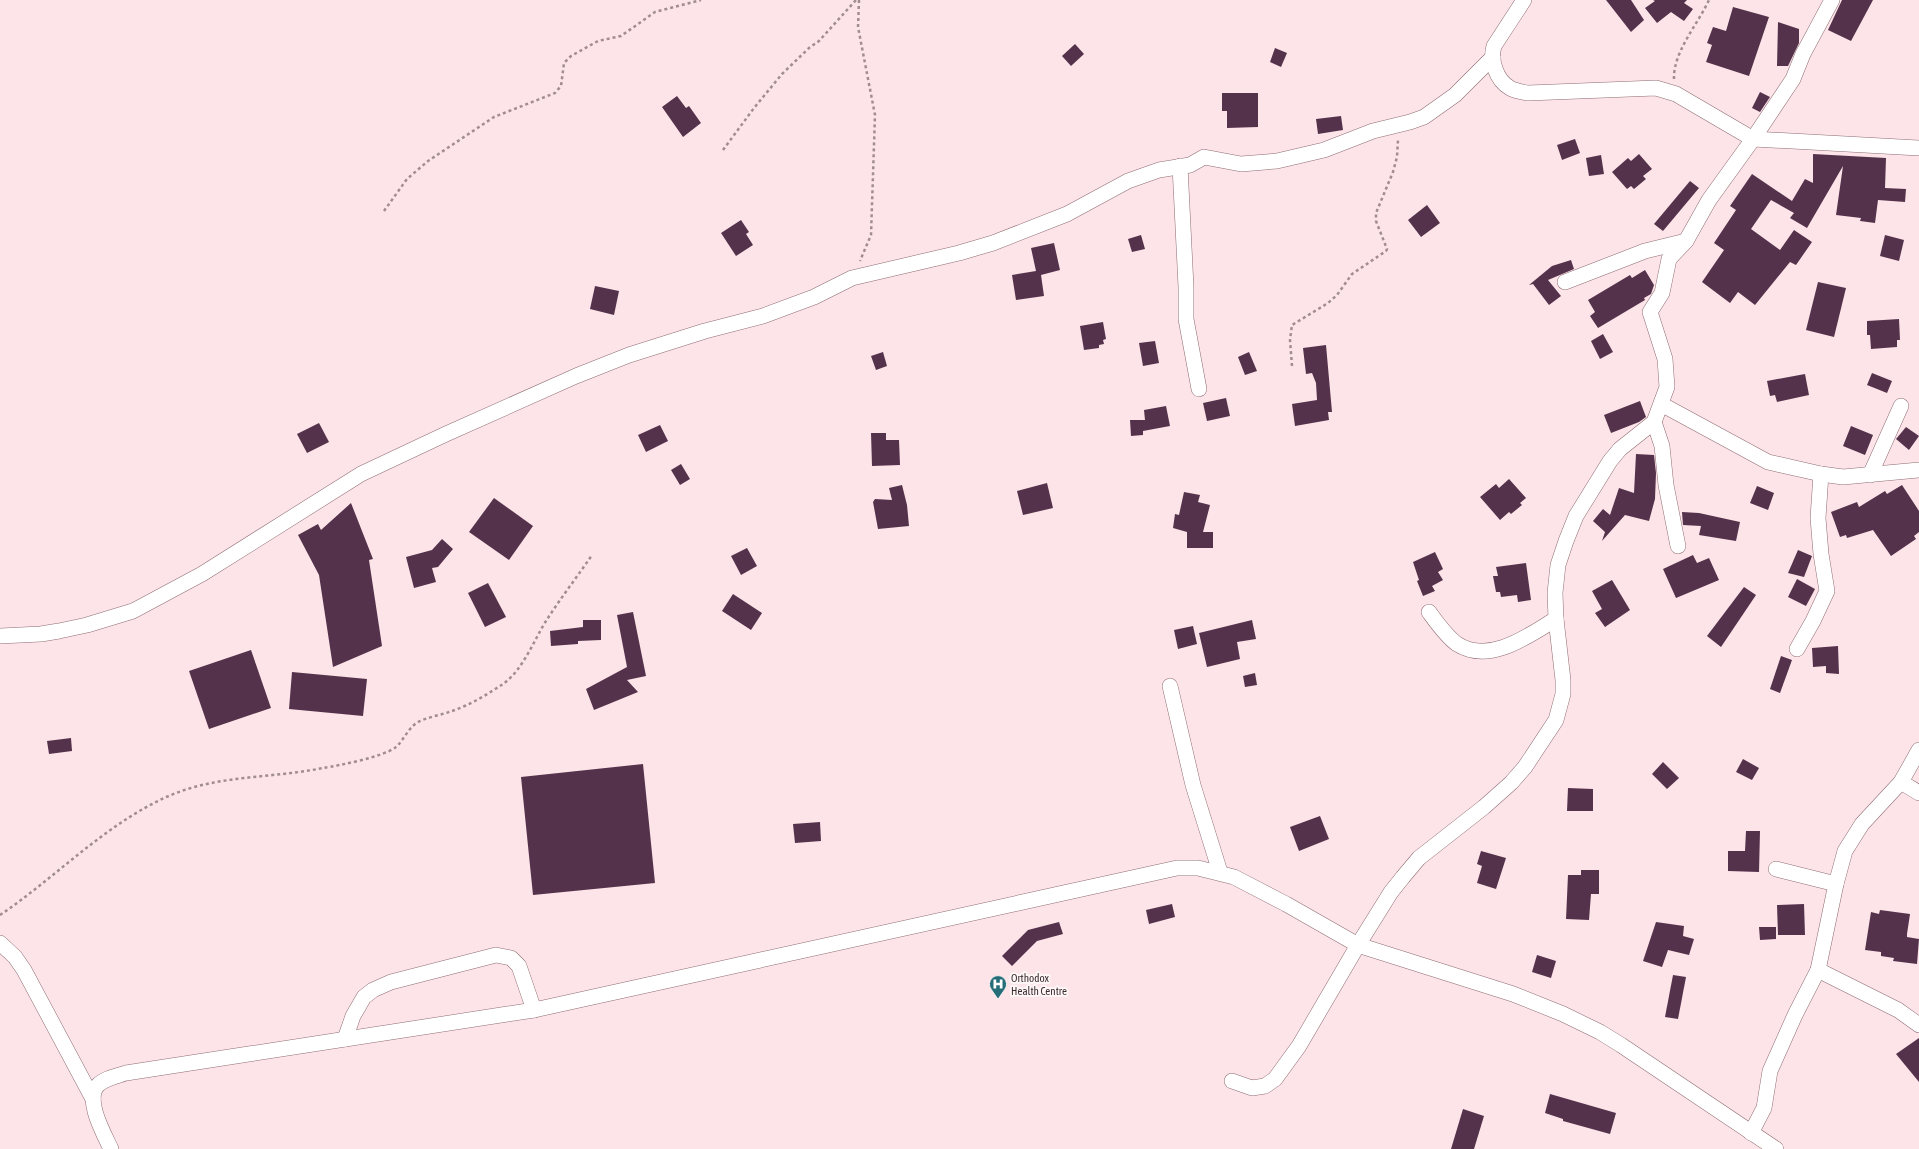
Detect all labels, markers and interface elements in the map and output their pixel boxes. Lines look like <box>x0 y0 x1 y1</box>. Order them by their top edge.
place label: Orthodox Health Centre <box>1011 972 1067 997</box>
hospital icon: Orthodox Health Centre <box>988 974 1008 999</box>

